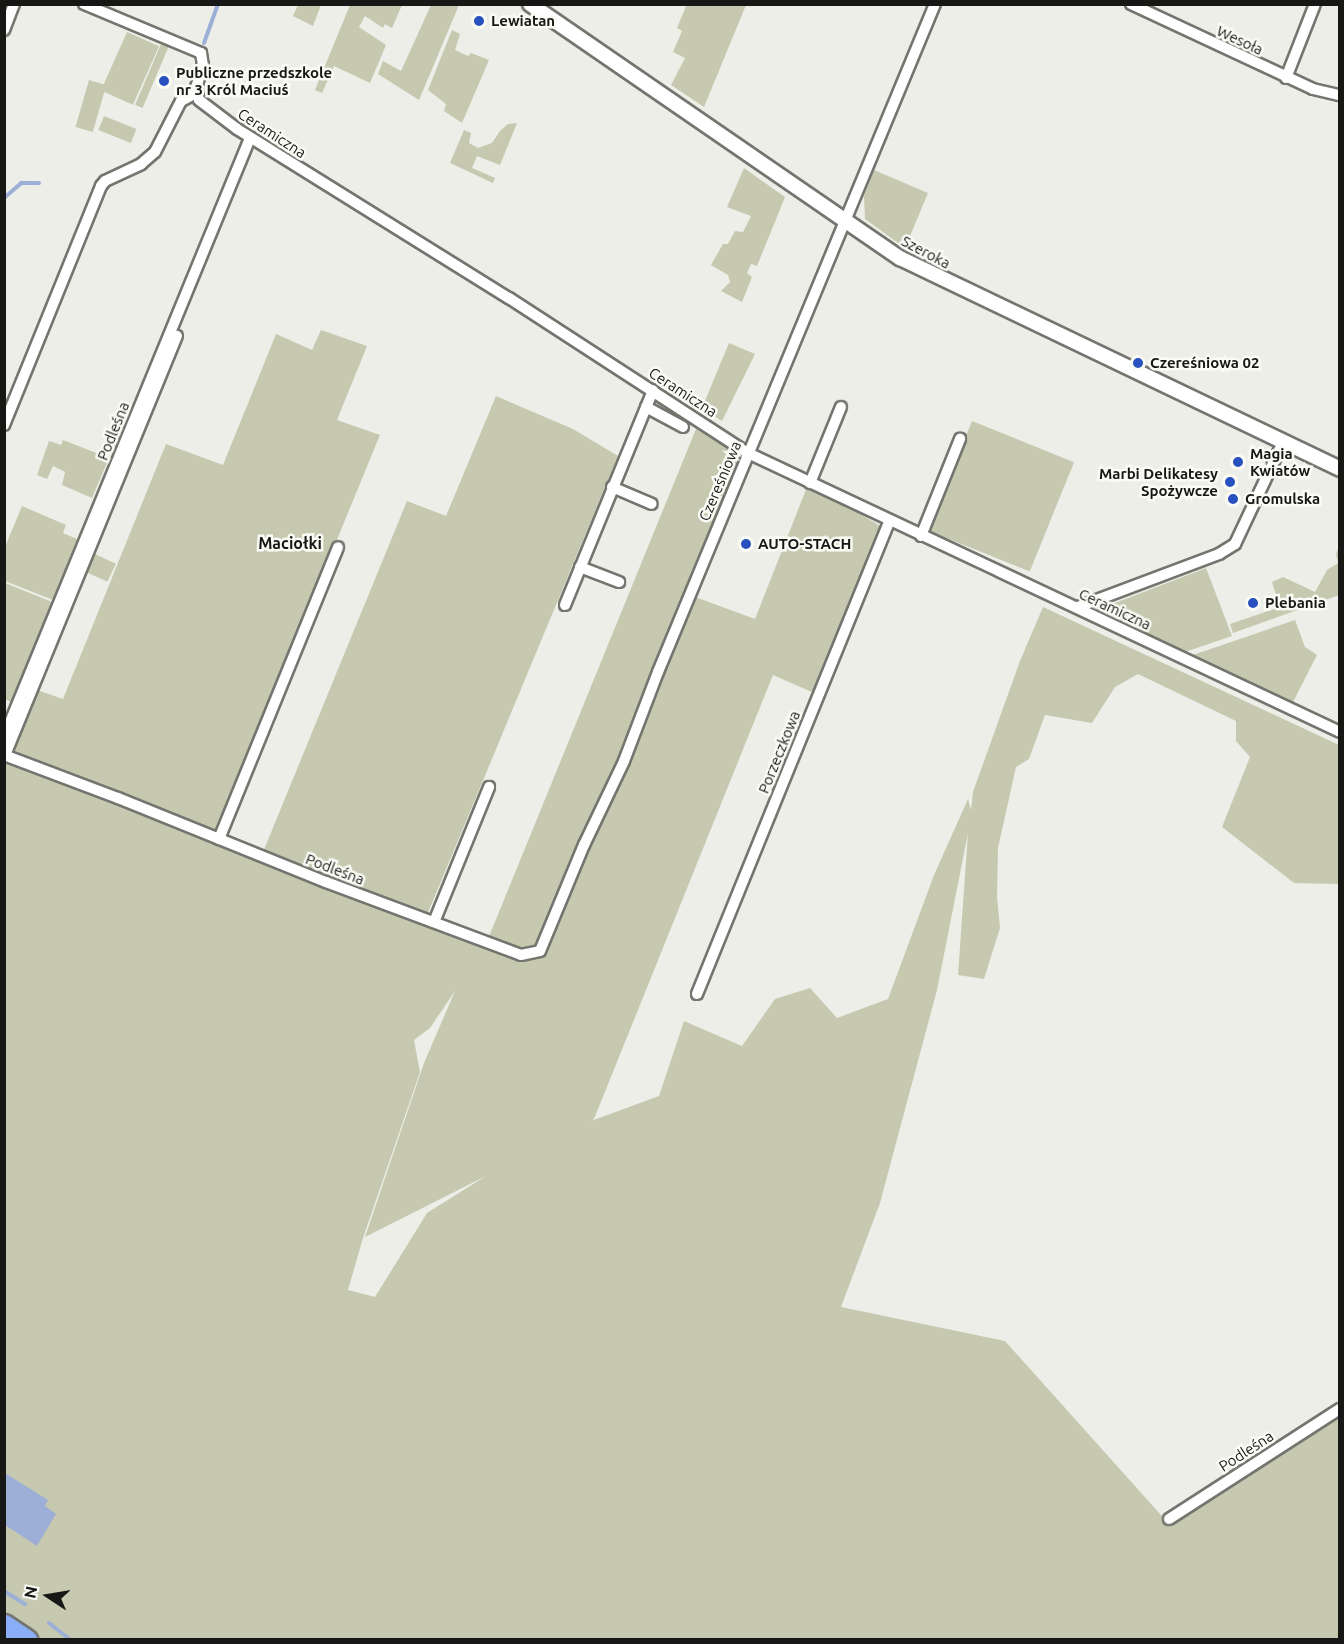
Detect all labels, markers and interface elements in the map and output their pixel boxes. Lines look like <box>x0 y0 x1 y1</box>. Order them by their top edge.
place label: Lewiatan <box>491 12 555 30</box>
marker: Lewiatan <box>472 14 486 28</box>
street label: Wesoła <box>1214 21 1266 59</box>
place label: Publiczne przedszkole nr 3 Król Maciuś <box>176 63 332 98</box>
marker: Publiczne przedszkole nr 3 Król Maciuś <box>157 74 171 88</box>
street label: Ceramiczna <box>235 104 309 162</box>
street label: Szeroka <box>899 232 953 272</box>
place label: Czereśniowa 02 <box>1150 354 1259 372</box>
marker: Czereśniowa 02 <box>1131 356 1145 370</box>
street label: Ceramiczna <box>646 363 720 421</box>
street label: Podleśna <box>93 399 133 463</box>
street label: Czereśniowa <box>695 438 745 524</box>
place label: Magia Kwiatów <box>1250 444 1310 479</box>
marker: Magia Kwiatów <box>1231 455 1245 469</box>
place label: Marbi Delikatesy Spożywcze <box>1099 464 1218 499</box>
marker: Marbi Delikatesy Spożywcze <box>1223 475 1237 489</box>
place label: Gromulska <box>1245 490 1320 508</box>
marker: Gromulska <box>1226 492 1240 506</box>
district label: Maciołki <box>258 533 322 553</box>
place label: AUTO-STACH <box>758 535 851 553</box>
marker: AUTO-STACH <box>739 537 753 551</box>
street label: Ceramiczna <box>1076 584 1154 634</box>
place label: Plebania <box>1265 594 1326 612</box>
marker: Plebania <box>1246 596 1260 610</box>
street label: Porzeczkowa <box>754 708 804 796</box>
street label: Podleśna <box>303 850 367 888</box>
street label: Podleśna <box>1215 1427 1277 1475</box>
north arrow <box>18 1566 78 1626</box>
text: N <box>20 1585 40 1600</box>

